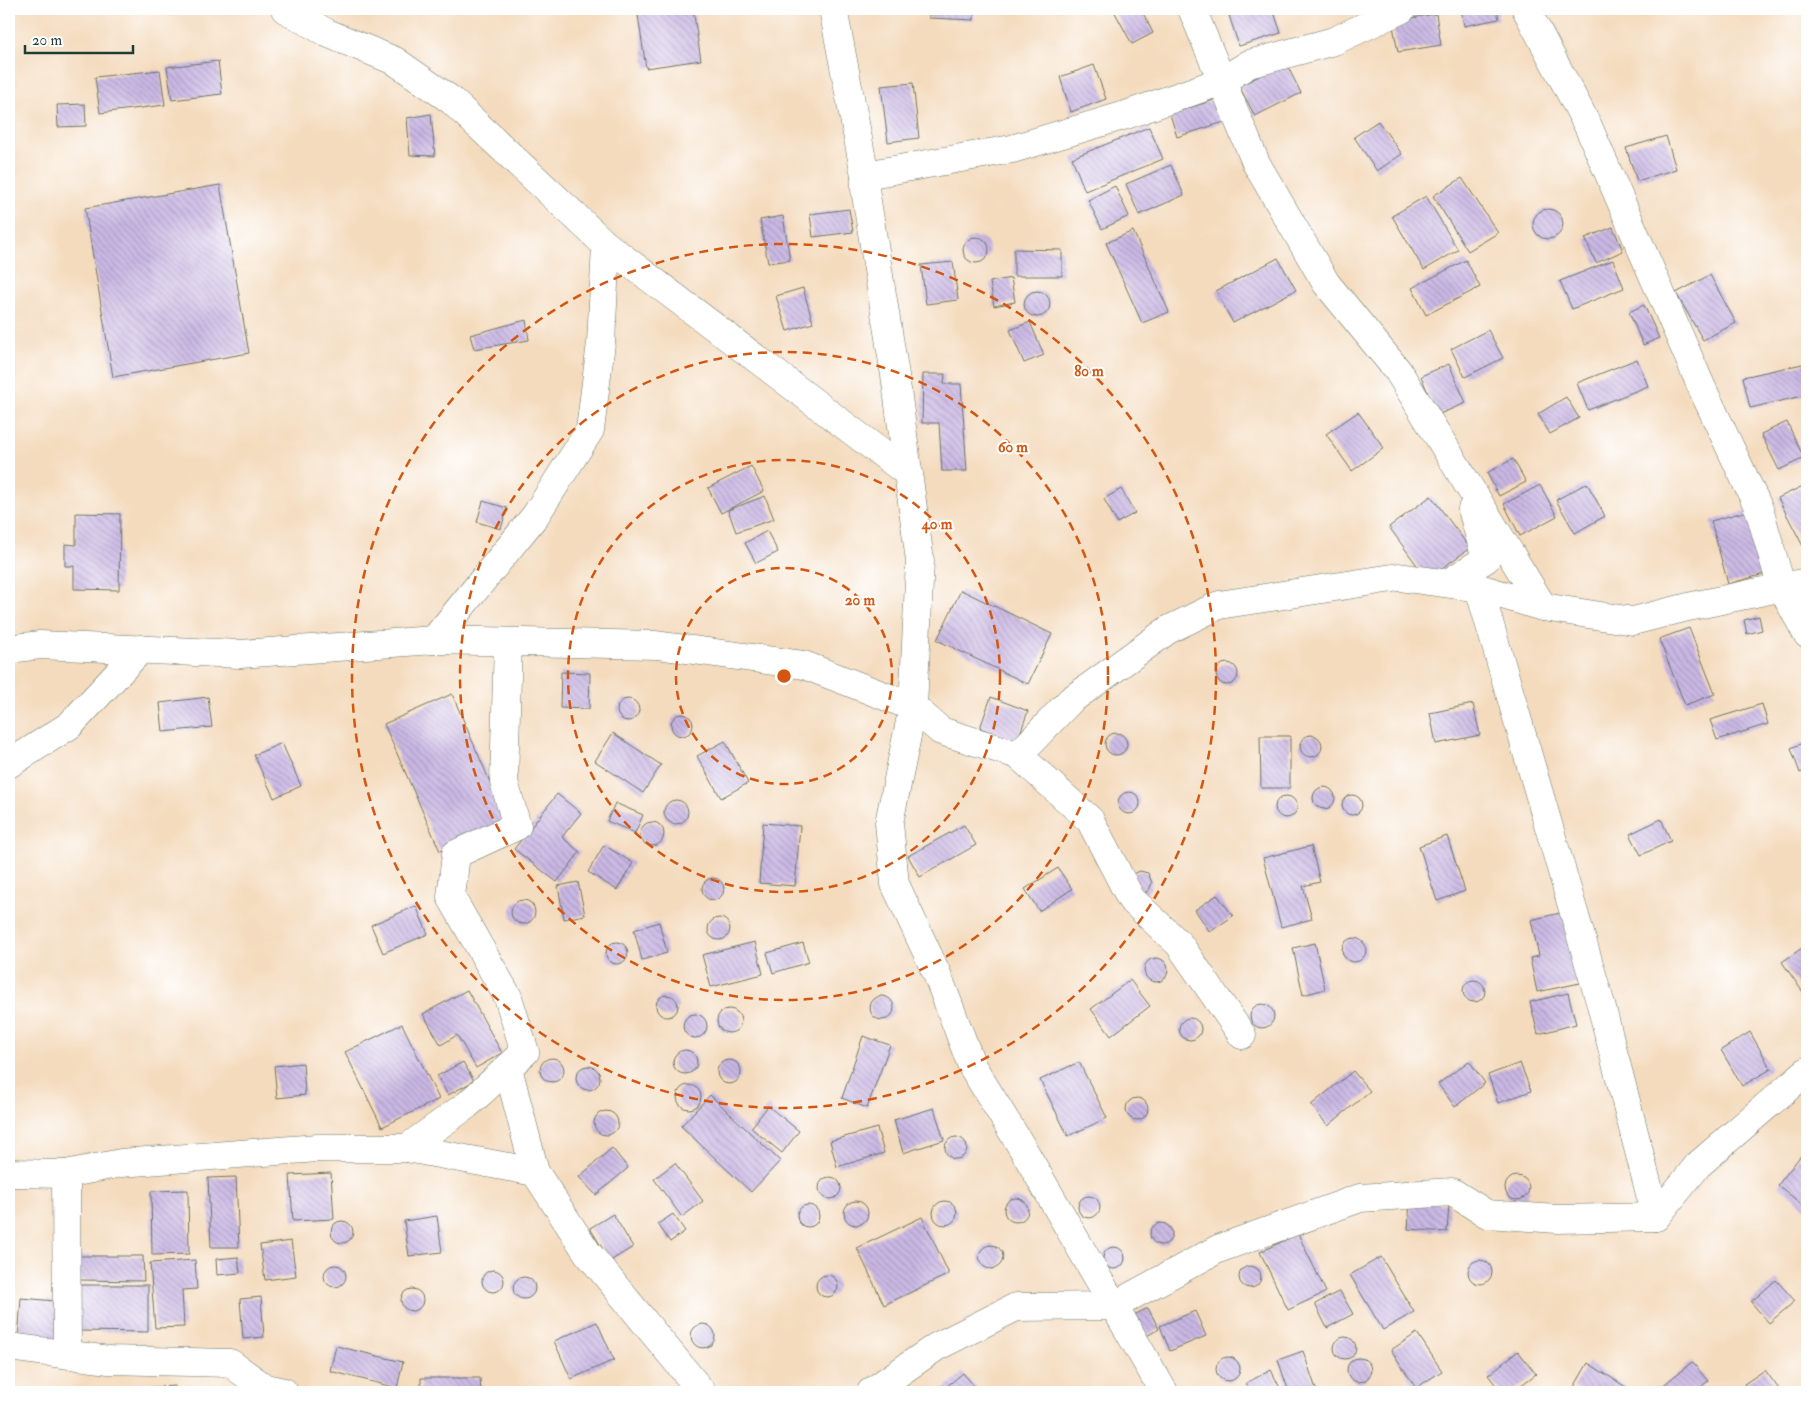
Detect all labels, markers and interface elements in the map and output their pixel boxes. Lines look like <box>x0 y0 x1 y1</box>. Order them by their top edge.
scale bar <box>25 22 132 54</box>
text: 20 m <box>32 31 62 50</box>
text: 80 m <box>1074 362 1104 381</box>
text: 60 m <box>998 438 1028 457</box>
text: 40 m <box>921 515 953 534</box>
text: 20 m <box>845 591 875 610</box>
centre of rings <box>775 667 793 685</box>

